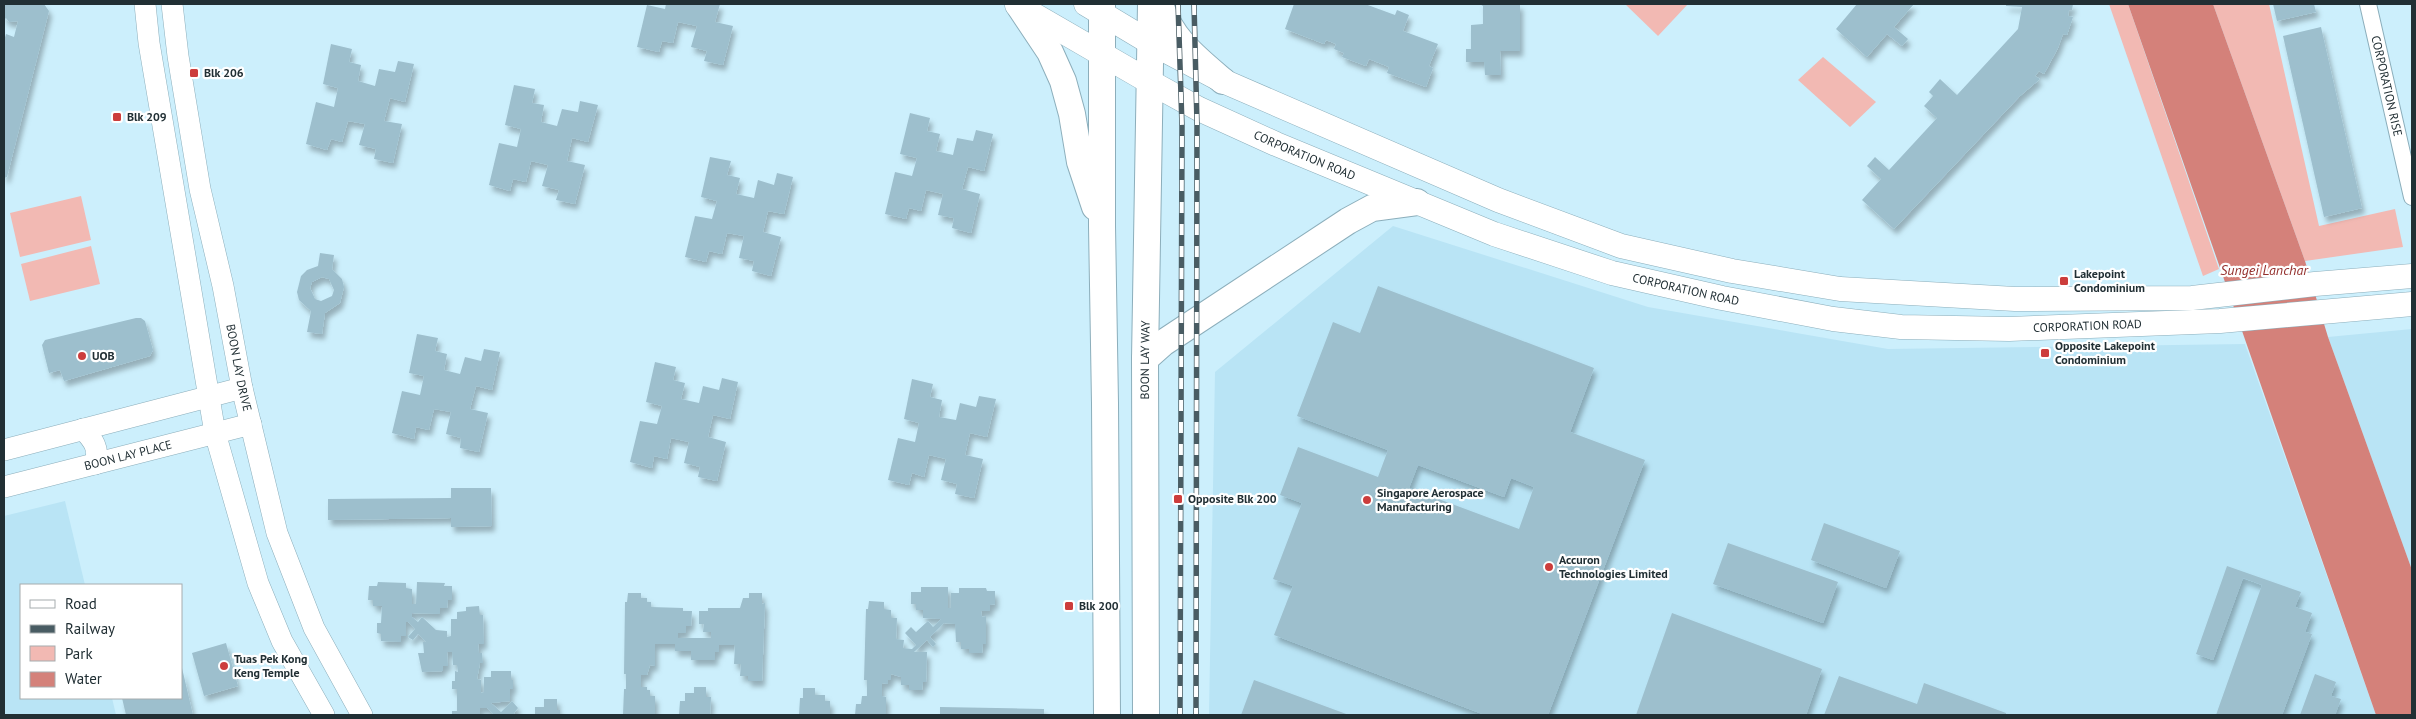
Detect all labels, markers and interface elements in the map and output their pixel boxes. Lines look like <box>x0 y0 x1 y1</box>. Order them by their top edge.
street label: CORPORATION RISE <box>2368 34 2406 138</box>
place label: Blk 206 <box>204 65 244 80</box>
marker: Blk 206 <box>188 67 200 79</box>
place label: Blk 209 <box>127 109 167 124</box>
marker: Blk 209 <box>111 111 123 123</box>
street label: CORPORATION ROAD <box>1252 127 1358 183</box>
water label: Sungei Lanchar <box>2220 261 2309 279</box>
place label: Lakepoint Condominium <box>2074 266 2145 295</box>
street label: CORPORATION ROAD <box>1631 270 1741 308</box>
marker: Lakepoint Condominium <box>2058 275 2070 287</box>
street label: CORPORATION ROAD <box>2033 316 2142 335</box>
street label: BOON LAY WAY <box>1137 320 1153 400</box>
street label: BOON LAY DRIVE <box>223 323 255 413</box>
place label: Opposite Lakepoint Condominium <box>2055 338 2156 367</box>
marker: Opposite Lakepoint Condominium <box>2039 347 2051 359</box>
place label: UOB <box>92 348 115 363</box>
marker: UOB <box>76 350 88 362</box>
street label: BOON LAY PLACE <box>82 437 173 473</box>
place label: Singapore Aerospace Manufacturing <box>1377 485 1484 514</box>
place label: Opposite Blk 200 <box>1188 491 1277 506</box>
marker: Opposite Blk 200 <box>1172 493 1184 505</box>
marker: Singapore Aerospace Manufacturing <box>1361 494 1373 506</box>
place label: Accuron Technologies Limited <box>1559 552 1668 581</box>
marker: Accuron Technologies Limited <box>1543 561 1555 573</box>
legend <box>20 584 182 699</box>
text: Road <box>65 594 97 613</box>
place label: Blk 200 <box>1079 598 1119 613</box>
marker: Blk 200 <box>1063 600 1075 612</box>
text: Railway <box>65 619 115 638</box>
text: Park <box>65 644 93 663</box>
place label: Tuas Pek Kong Keng Temple <box>234 651 307 680</box>
marker: Tuas Pek Kong Keng Temple <box>218 660 230 672</box>
text: Water <box>65 669 102 688</box>

